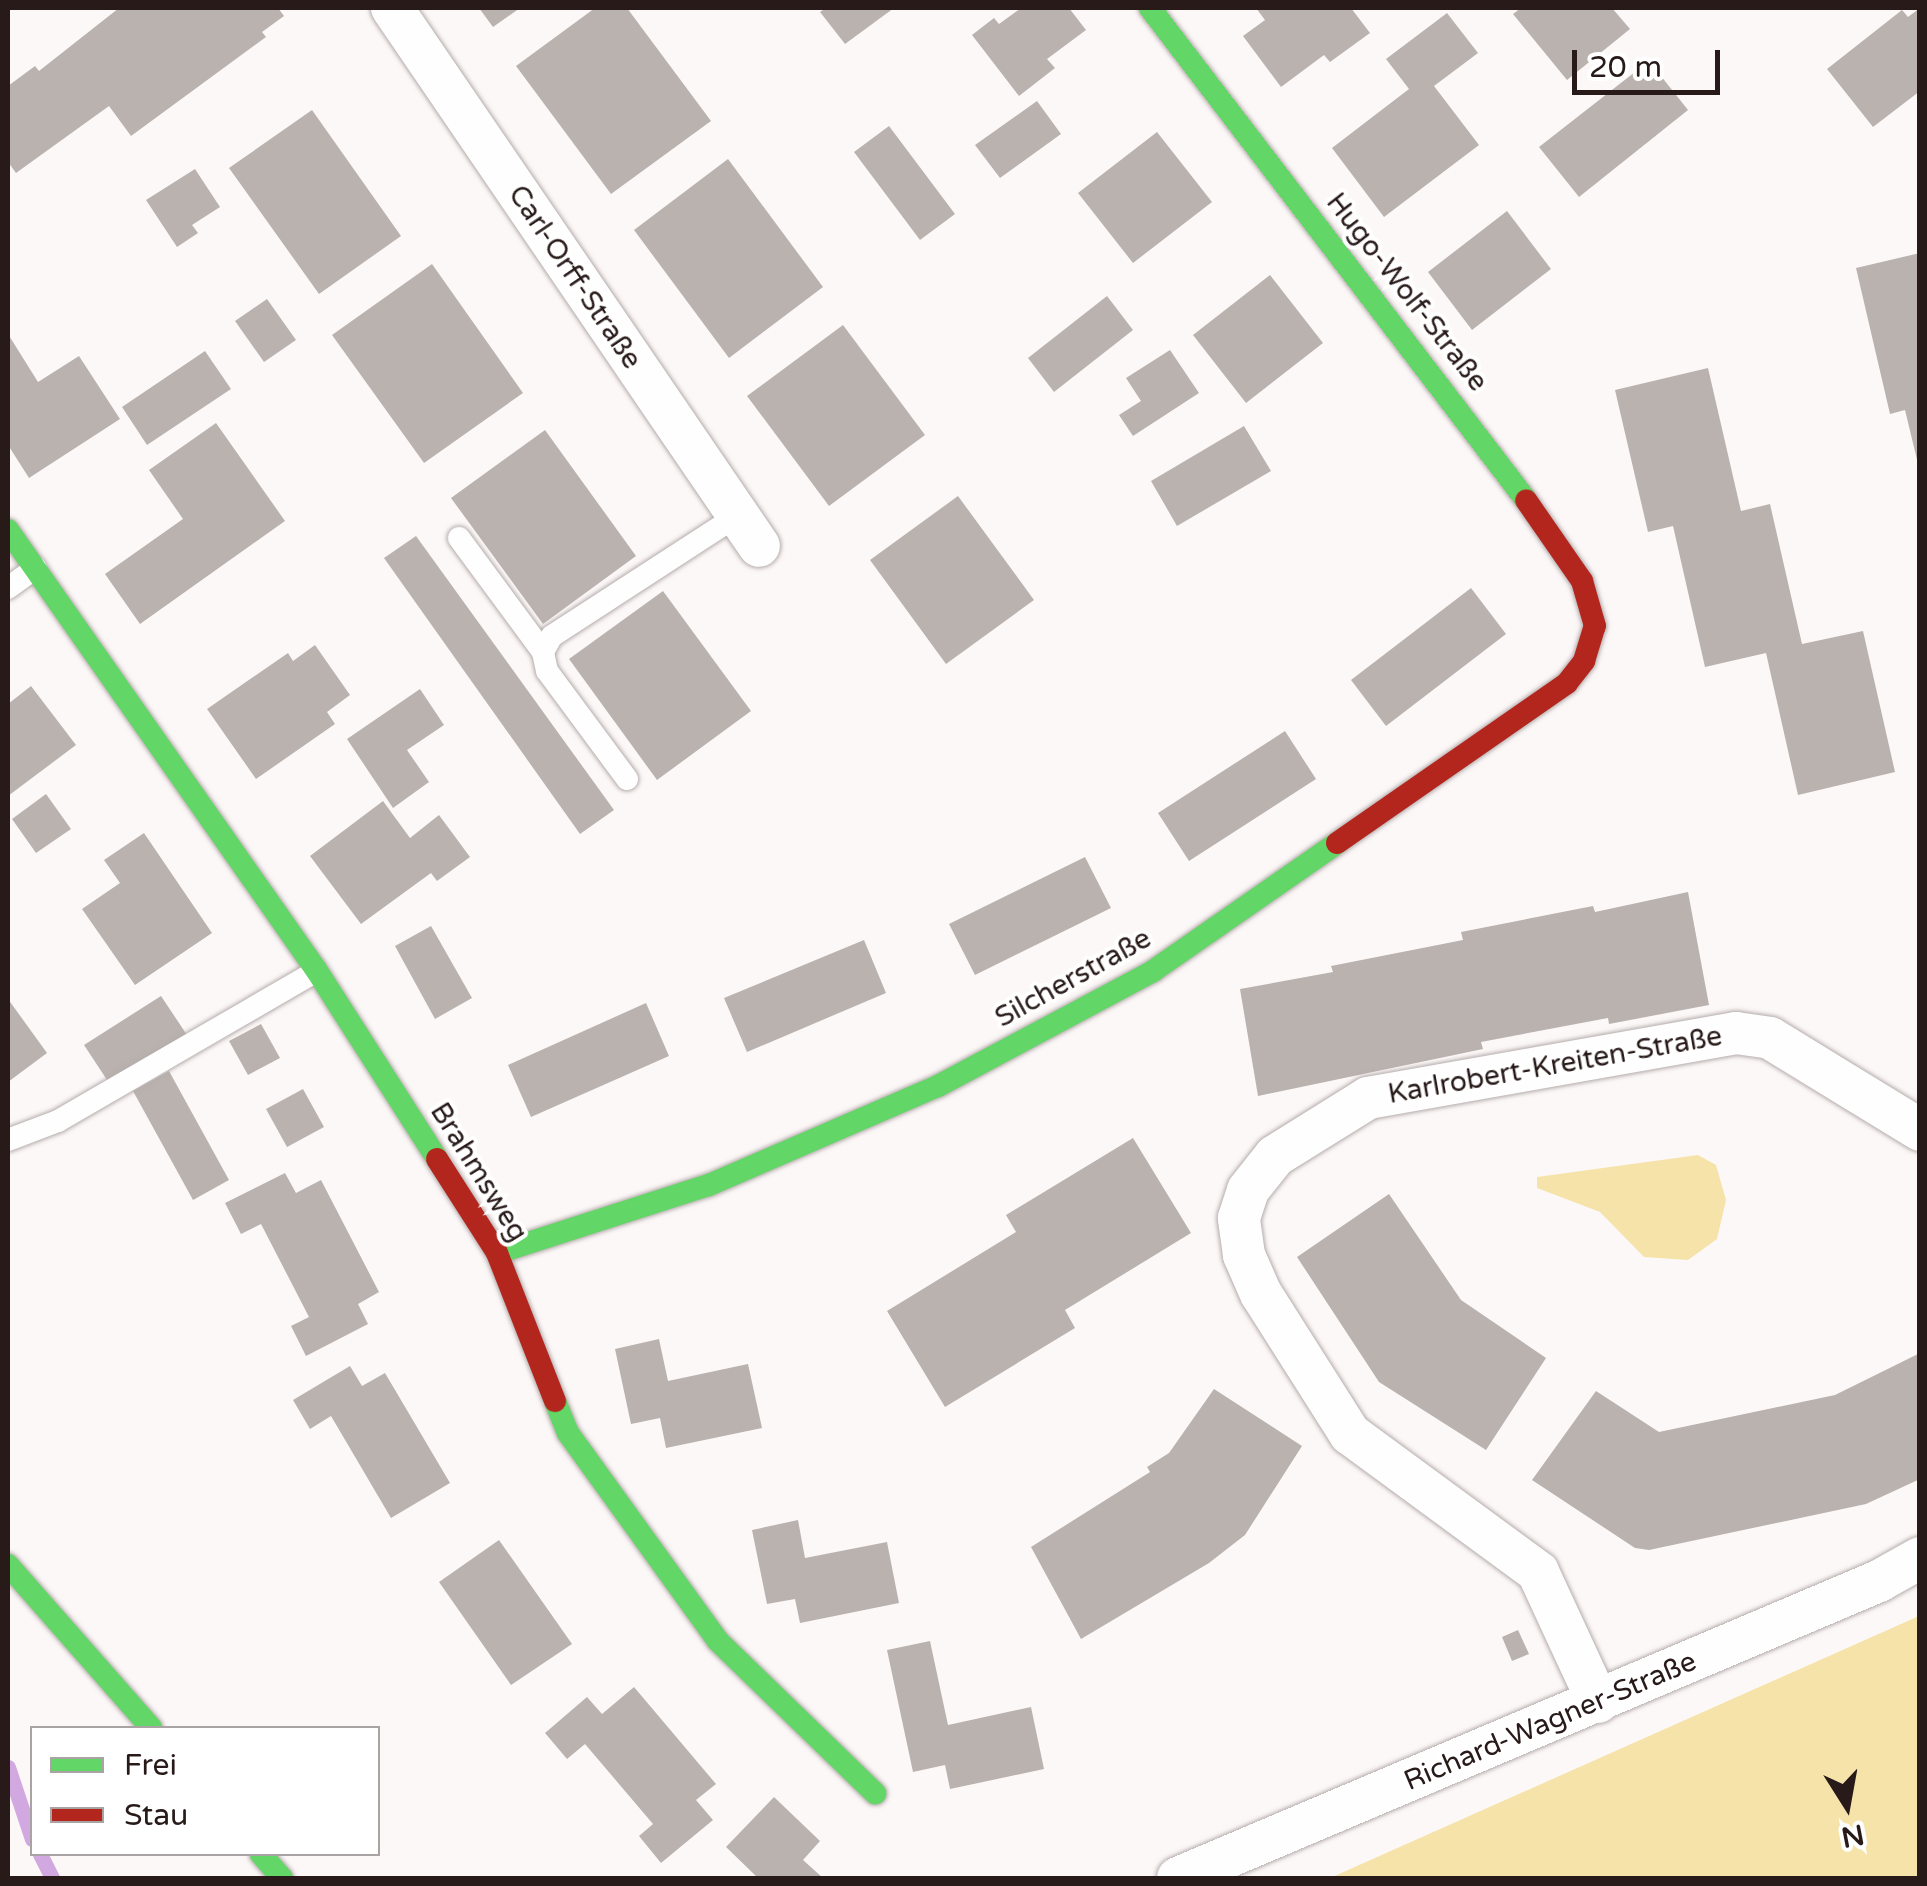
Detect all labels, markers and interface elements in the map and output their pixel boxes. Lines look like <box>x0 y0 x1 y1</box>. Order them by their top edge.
scale bar <box>1577 30 1724 92</box>
text: 20 m <box>1589 49 1662 86</box>
street label: Carl-Orff-Straße <box>501 179 649 375</box>
street label: Hugo-Wolf-Straße <box>1319 186 1495 398</box>
street label: Silcherstraße <box>989 921 1157 1035</box>
street label: Karlrobert-Kreiten-Straße <box>1385 1019 1725 1111</box>
street label: Brahmsweg <box>423 1096 535 1248</box>
street label: Richard-Wagner-Straße <box>1399 1644 1701 1798</box>
legend <box>30 1726 380 1856</box>
text: Frei <box>124 1747 177 1784</box>
north arrow <box>1797 1756 1897 1856</box>
text: Stau <box>124 1797 188 1834</box>
text: N <box>1838 1817 1867 1854</box>

